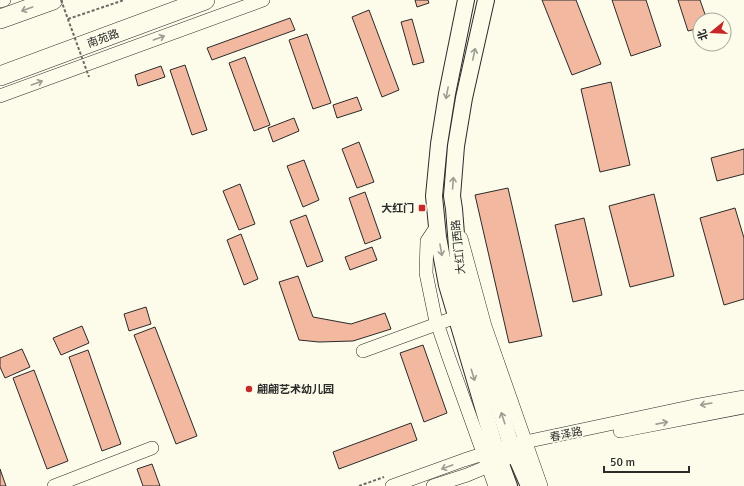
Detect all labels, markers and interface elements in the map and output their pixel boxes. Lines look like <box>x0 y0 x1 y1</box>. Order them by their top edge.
one-way arrow <box>21 6 33 14</box>
north arrow <box>692 12 732 52</box>
street label: 南苑路 <box>85 27 121 50</box>
text: 北 <box>695 28 711 42</box>
one-way arrow <box>152 34 164 42</box>
one-way arrow <box>470 48 478 61</box>
one-way arrow <box>30 79 43 86</box>
one-way arrow <box>443 86 451 99</box>
one-way arrow <box>450 177 457 190</box>
place label: 大红门 <box>381 202 414 215</box>
marker: 大红门 <box>417 203 427 213</box>
street label: 大红门西路 <box>449 219 468 275</box>
one-way arrow <box>437 243 445 256</box>
one-way arrow <box>470 369 477 382</box>
place label: 翩翩艺术幼儿园 <box>257 383 334 396</box>
marker: 翩翩艺术幼儿园 <box>244 384 254 394</box>
one-way arrow <box>699 400 712 408</box>
one-way arrow <box>499 412 506 425</box>
one-way arrow <box>655 419 668 427</box>
street label: 春泽路 <box>549 425 584 444</box>
scale bar <box>604 448 689 474</box>
text: 50 m <box>610 455 635 470</box>
one-way arrow <box>441 463 453 471</box>

